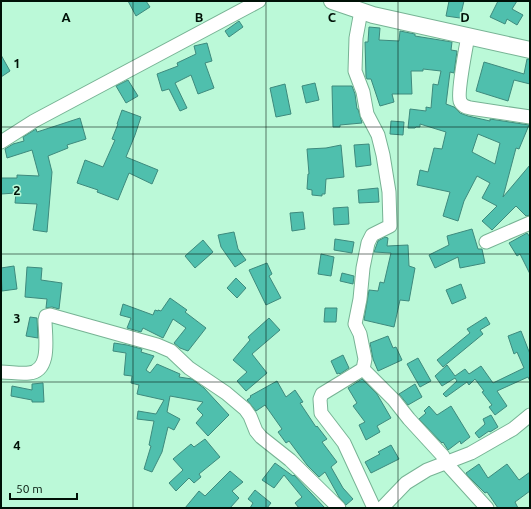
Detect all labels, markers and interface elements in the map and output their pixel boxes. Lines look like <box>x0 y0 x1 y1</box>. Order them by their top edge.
text: A <box>61 10 71 24</box>
text: B <box>195 10 204 24</box>
text: C <box>328 10 337 24</box>
text: D <box>460 10 470 24</box>
text: 1 <box>13 56 21 70</box>
text: 2 <box>13 183 21 197</box>
text: 3 <box>13 311 21 325</box>
text: 4 <box>13 438 21 452</box>
scale bar <box>10 475 77 501</box>
text: 50 m <box>16 482 43 495</box>

